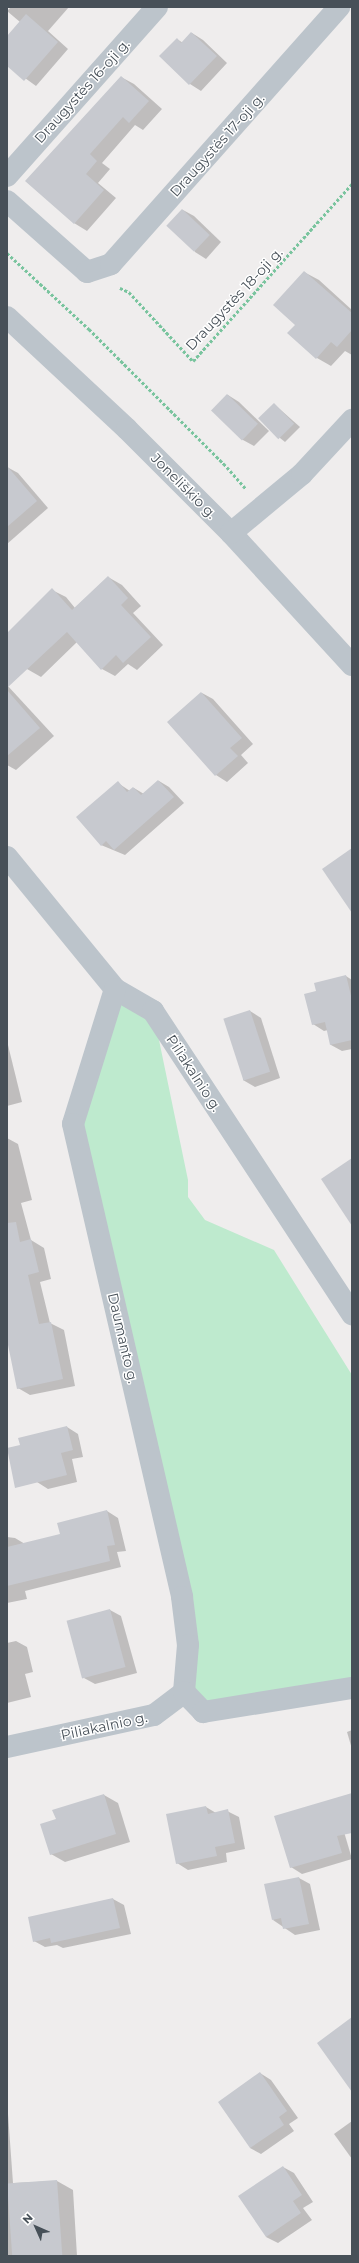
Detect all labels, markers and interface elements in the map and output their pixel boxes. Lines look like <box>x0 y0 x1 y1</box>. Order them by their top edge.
street label: Draugystės 16-oji g. <box>31 36 133 146</box>
street label: Draugystės 17-oji g. <box>166 90 268 200</box>
street label: Draugystės 18-oji g. <box>182 244 286 354</box>
street label: Joneliškio g. <box>148 450 220 522</box>
street label: Piliakalnio g. <box>163 1031 225 1115</box>
street label: Daumanto g. <box>104 1291 142 1385</box>
street label: Piliakalnio g. <box>59 1709 149 1743</box>
north arrow <box>16 2207 56 2247</box>
text: N <box>19 2210 36 2227</box>

